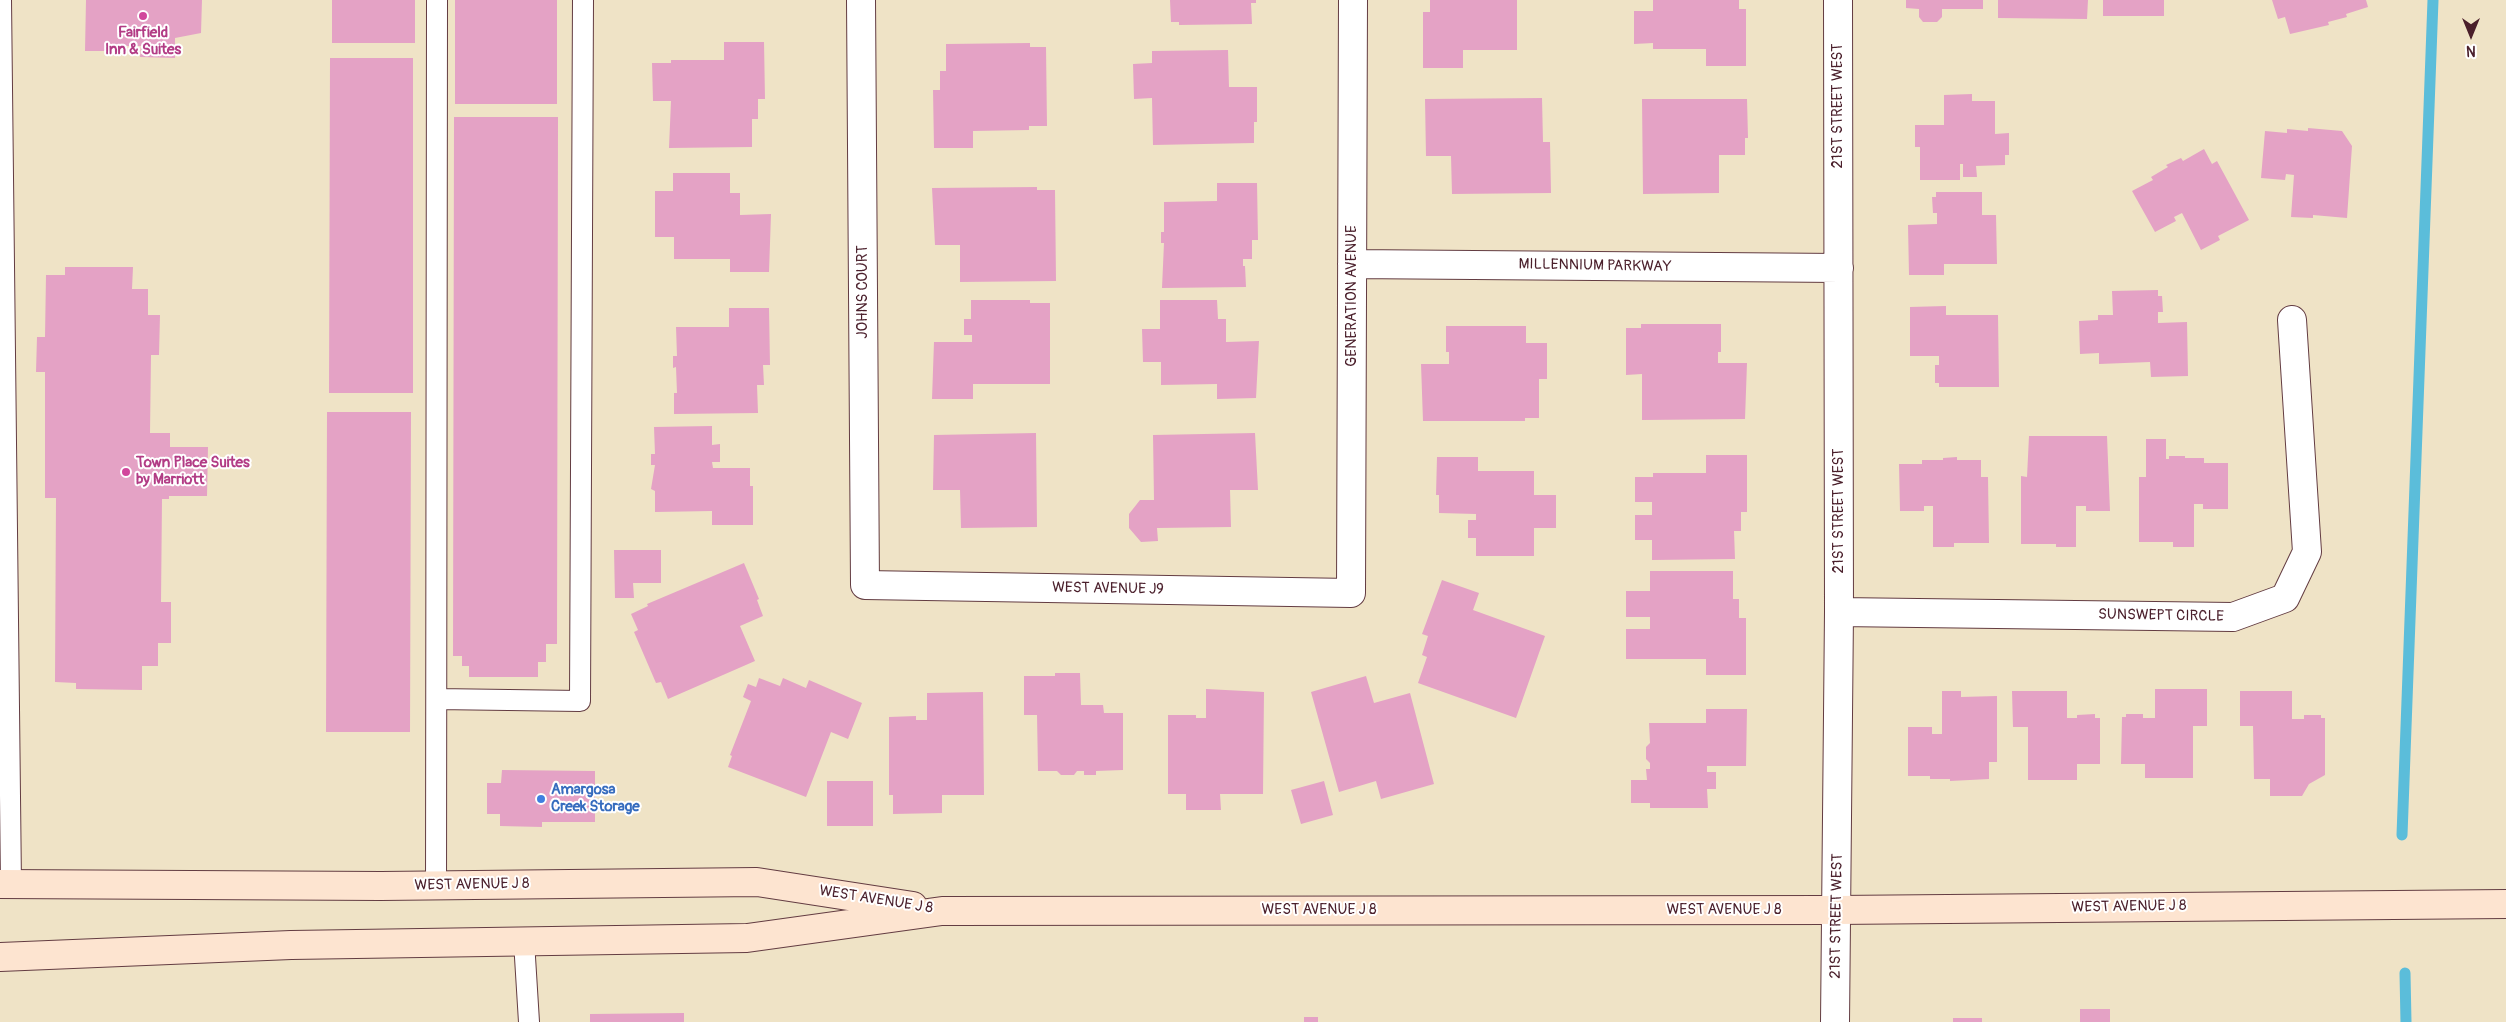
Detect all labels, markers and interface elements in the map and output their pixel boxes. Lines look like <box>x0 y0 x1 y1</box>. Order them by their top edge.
marker: Fairfield Inn & Suites <box>137 10 149 22</box>
north arrow <box>2446 10 2496 60</box>
place label: Fairfield Inn & Suites <box>105 24 181 59</box>
text: N <box>2466 42 2476 59</box>
street label: 21ST STREET WEST <box>1829 43 1847 169</box>
street label: GENERATION AVENUE <box>1343 225 1361 367</box>
street label: JOHNS COURT <box>854 245 872 339</box>
street label: MILLENNIUM PARKWAY <box>1518 256 1672 276</box>
street label: 21ST STREET WEST <box>1830 448 1848 574</box>
place label: Town Place Suites by Marriott <box>136 454 250 489</box>
marker: Town Place Suites by Marriott <box>120 466 132 478</box>
street label: WEST AVENUE J9 <box>1052 579 1164 599</box>
street label: SUNSWEPT CIRCLE <box>2098 606 2224 626</box>
place label: Amargosa Creek Storage <box>551 781 640 816</box>
marker: Amargosa Creek Storage <box>535 793 547 805</box>
street label: 21ST STREET WEST <box>1827 853 1847 979</box>
street label: WEST AVENUE J 8 <box>414 875 530 895</box>
street label: WEST AVENUE J 8 <box>818 882 934 918</box>
street label: WEST AVENUE J 8 <box>2071 897 2187 917</box>
street label: WEST AVENUE J 8 <box>1262 901 1376 919</box>
street label: WEST AVENUE J 8 <box>1667 901 1781 919</box>

